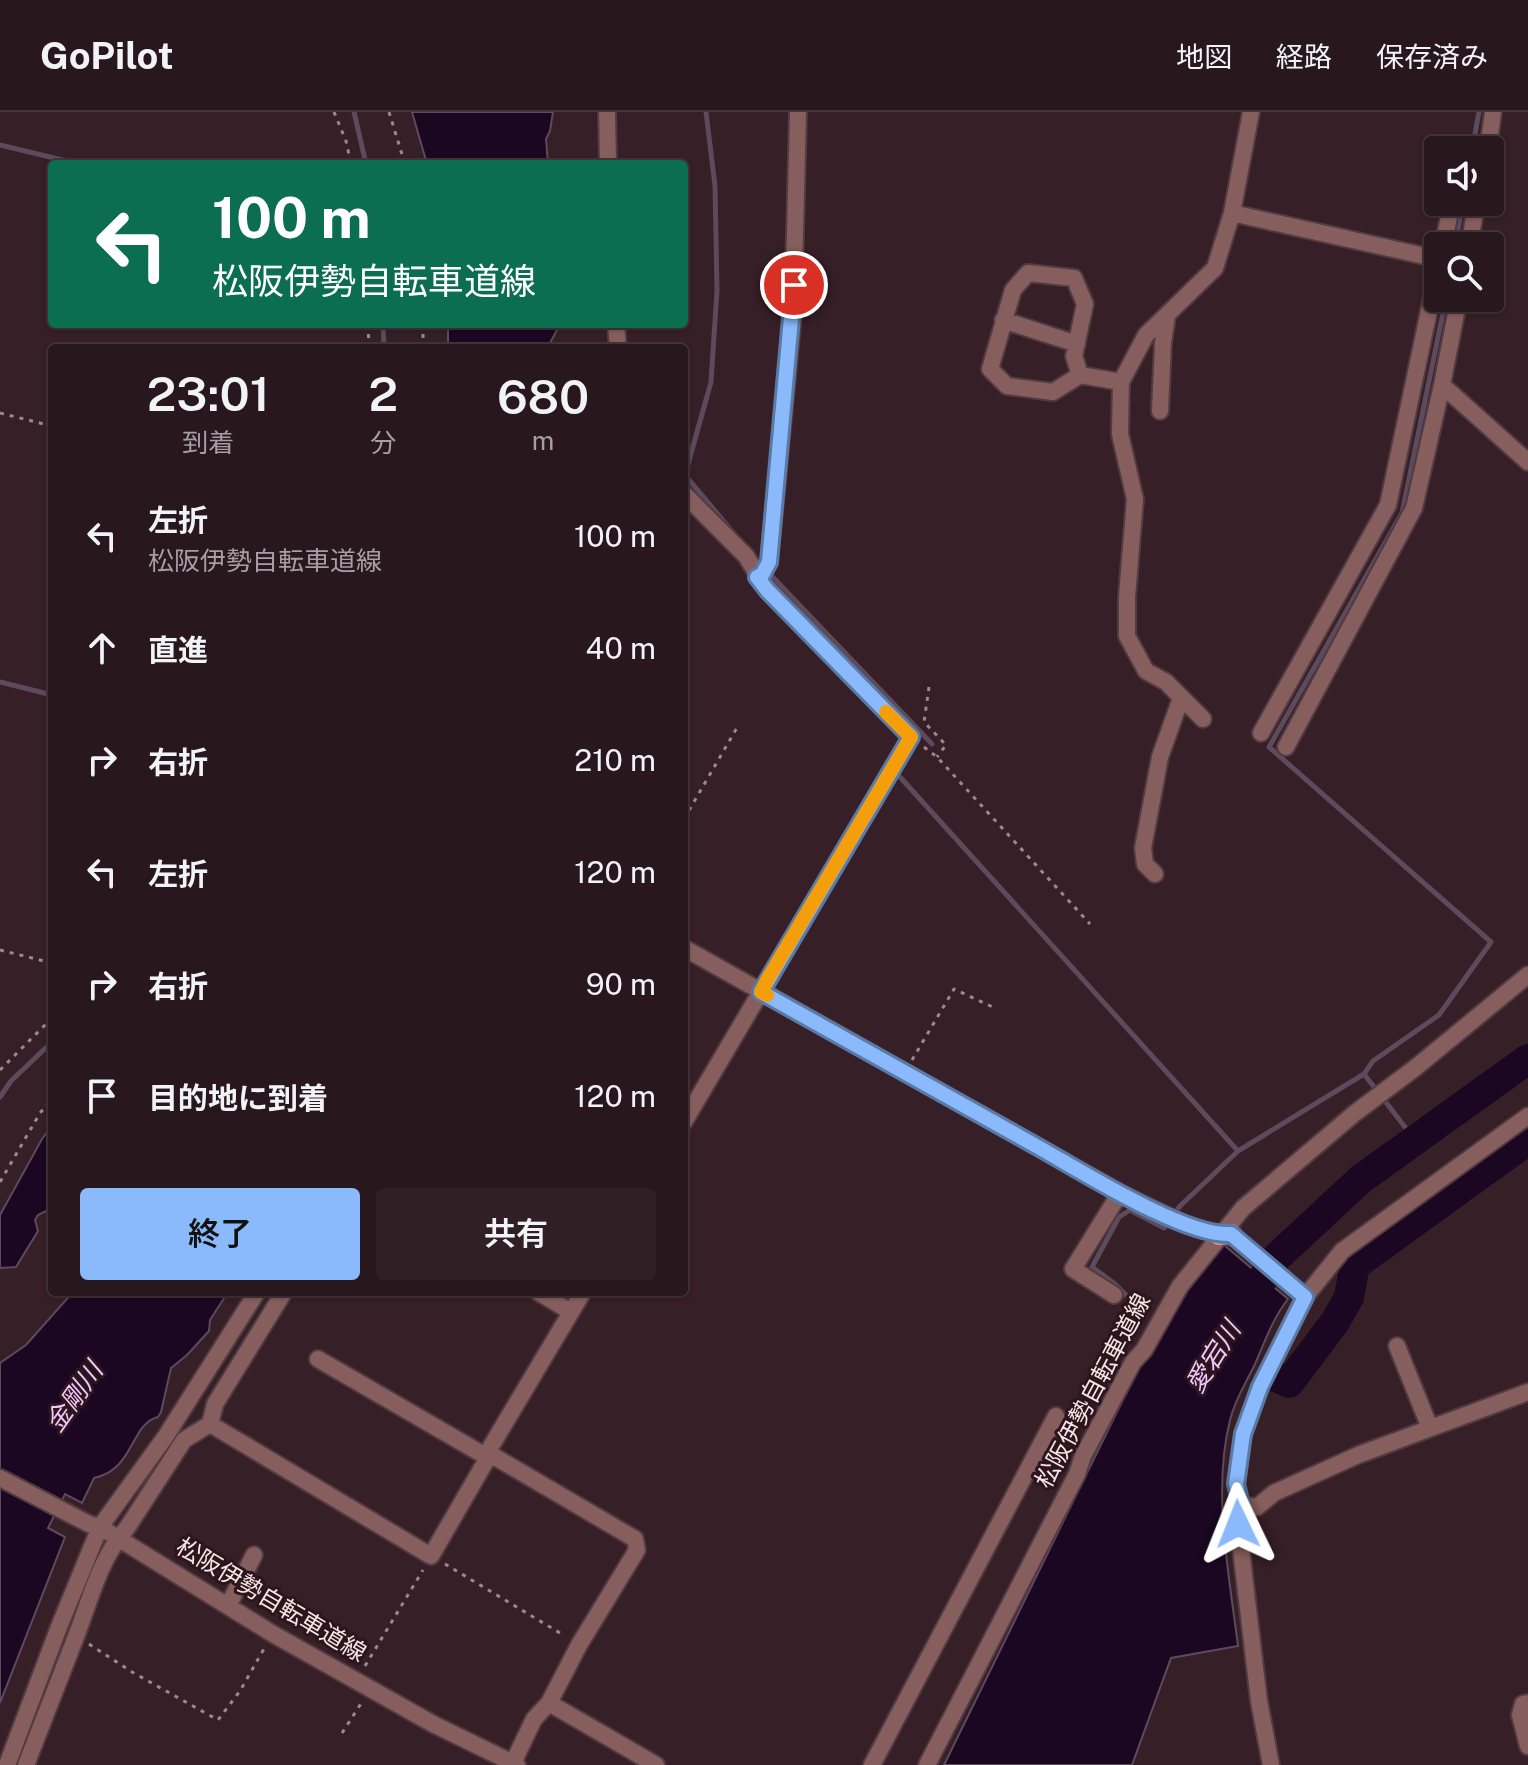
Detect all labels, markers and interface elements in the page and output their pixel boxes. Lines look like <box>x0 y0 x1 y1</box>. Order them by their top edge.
text: GoPilot <box>40 33 174 78</box>
text: 地図 <box>1176 40 1232 73</box>
text: 経路 <box>1276 40 1332 73</box>
text: 保存済み <box>1376 40 1488 73</box>
map controls <box>1424 136 1504 312</box>
button: sound <box>1424 136 1504 216</box>
text: 100 m <box>212 185 371 251</box>
icon: left <box>80 192 184 296</box>
button: search <box>1424 232 1504 312</box>
pin <box>760 251 828 319</box>
text: 松阪伊勢自転車道線 <box>212 260 536 302</box>
icon: arrive <box>772 263 816 307</box>
text: 23:01 <box>147 365 270 422</box>
text: 2 <box>369 365 398 422</box>
text: 680 <box>497 368 589 425</box>
text: m <box>532 425 554 456</box>
text: 到着 <box>182 427 234 458</box>
text: 分 <box>370 427 396 458</box>
text: 左折 <box>148 502 208 538</box>
icon: left <box>80 514 124 558</box>
text: 100 m <box>574 518 656 554</box>
text: 松阪伊勢自転車道線 <box>148 545 382 576</box>
icon: ahead <box>80 626 124 670</box>
text: 40 m <box>586 630 656 666</box>
text: 直進 <box>148 632 208 668</box>
icon: right <box>80 738 124 782</box>
text: 210 m <box>574 742 656 778</box>
text: 右折 <box>148 744 208 780</box>
icon: left <box>80 850 124 894</box>
text: 120 m <box>574 854 656 890</box>
text: 左折 <box>148 856 208 892</box>
icon: right <box>80 962 124 1006</box>
text: 90 m <box>586 966 656 1002</box>
text: 右折 <box>148 968 208 1004</box>
icon: arrive <box>80 1074 124 1118</box>
text: 120 m <box>574 1078 656 1114</box>
text: 目的地に到着 <box>148 1080 328 1116</box>
button: 終了 <box>80 1188 360 1280</box>
button: 共有 <box>376 1188 656 1280</box>
street label: 松阪伊勢自転車道線 <box>1029 1289 1155 1492</box>
water label: 愛宕川 <box>1179 1313 1248 1398</box>
water label: 金剛川 <box>39 1353 110 1438</box>
position arrow <box>1196 1482 1280 1566</box>
street label: 松阪伊勢自転車道線 <box>172 1532 371 1667</box>

